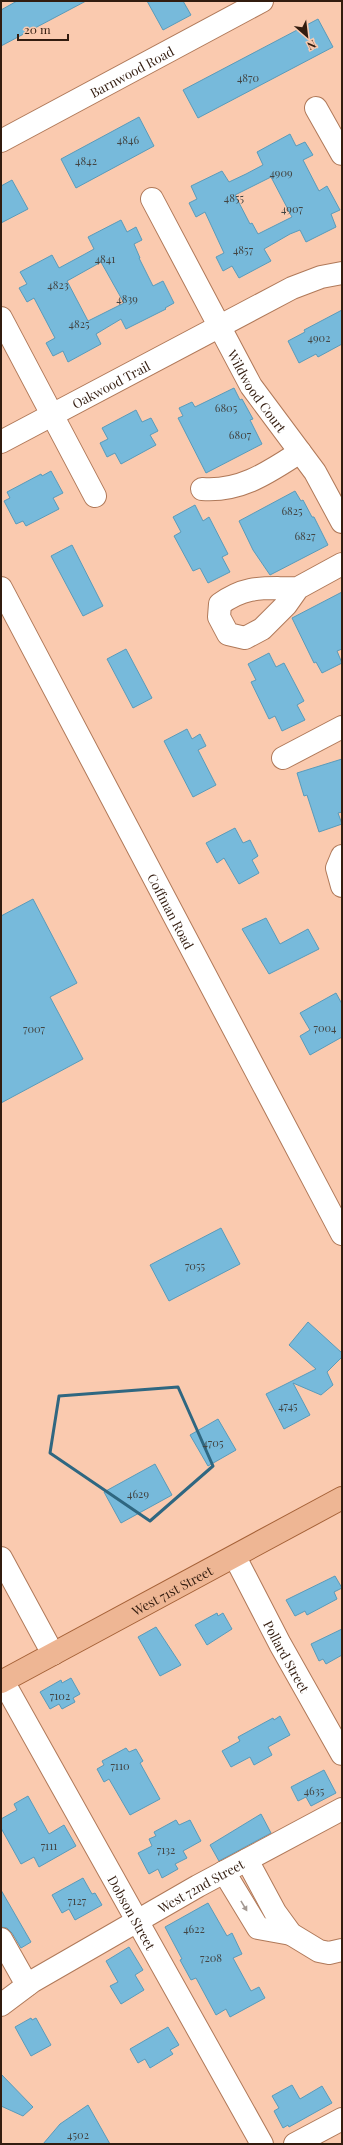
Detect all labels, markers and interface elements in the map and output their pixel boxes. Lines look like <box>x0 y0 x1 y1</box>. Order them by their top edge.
scale bar <box>18 16 68 42</box>
north arrow <box>287 16 327 56</box>
text: 20 m <box>24 21 51 37</box>
text: N <box>305 37 319 54</box>
street label: Barnwood Road <box>87 41 177 100</box>
house number: 4870 <box>237 70 260 85</box>
house number: 4846 <box>117 132 139 147</box>
house number: 4842 <box>75 153 97 168</box>
house number: 4909 <box>269 165 293 180</box>
house number: 4855 <box>224 190 245 205</box>
house number: 4907 <box>281 201 304 216</box>
house number: 4857 <box>233 242 254 257</box>
house number: 4841 <box>95 251 115 266</box>
house number: 4823 <box>47 277 69 292</box>
house number: 4839 <box>116 291 138 306</box>
house number: 4825 <box>69 316 90 331</box>
house number: 4902 <box>308 330 330 345</box>
street label: Wildwood Court <box>224 346 291 436</box>
street label: Oakwood Trail <box>69 356 153 412</box>
house number: 6805 <box>215 400 238 415</box>
house number: 6807 <box>229 427 252 442</box>
house number: 6825 <box>281 503 303 518</box>
house number: 6827 <box>294 528 316 543</box>
street label: Coffman Road <box>144 870 199 952</box>
house number: 7004 <box>313 1020 337 1035</box>
house number: 7007 <box>23 1021 46 1036</box>
house number: 7055 <box>185 1258 206 1273</box>
house number: 4745 <box>278 1398 298 1413</box>
house number: 4705 <box>203 1435 224 1450</box>
house number: 4629 <box>127 1486 149 1501</box>
street label: West 71st Street <box>127 1561 215 1619</box>
street label: Pollard Street <box>261 1617 314 1695</box>
house number: 7102 <box>50 1688 70 1703</box>
house number: 7110 <box>110 1758 130 1773</box>
house number: 4635 <box>304 1783 325 1798</box>
house number: 7111 <box>41 1838 57 1853</box>
house number: 7132 <box>157 1842 175 1857</box>
street label: West 72nd Street <box>154 1854 247 1916</box>
street label: Dobson Street <box>105 1872 160 1953</box>
house number: 7127 <box>68 1893 87 1908</box>
one-way arrow <box>240 1900 247 1912</box>
house number: 4622 <box>183 1921 205 1936</box>
house number: 7208 <box>200 1950 222 1965</box>
house number: 4502 <box>67 2127 89 2142</box>

